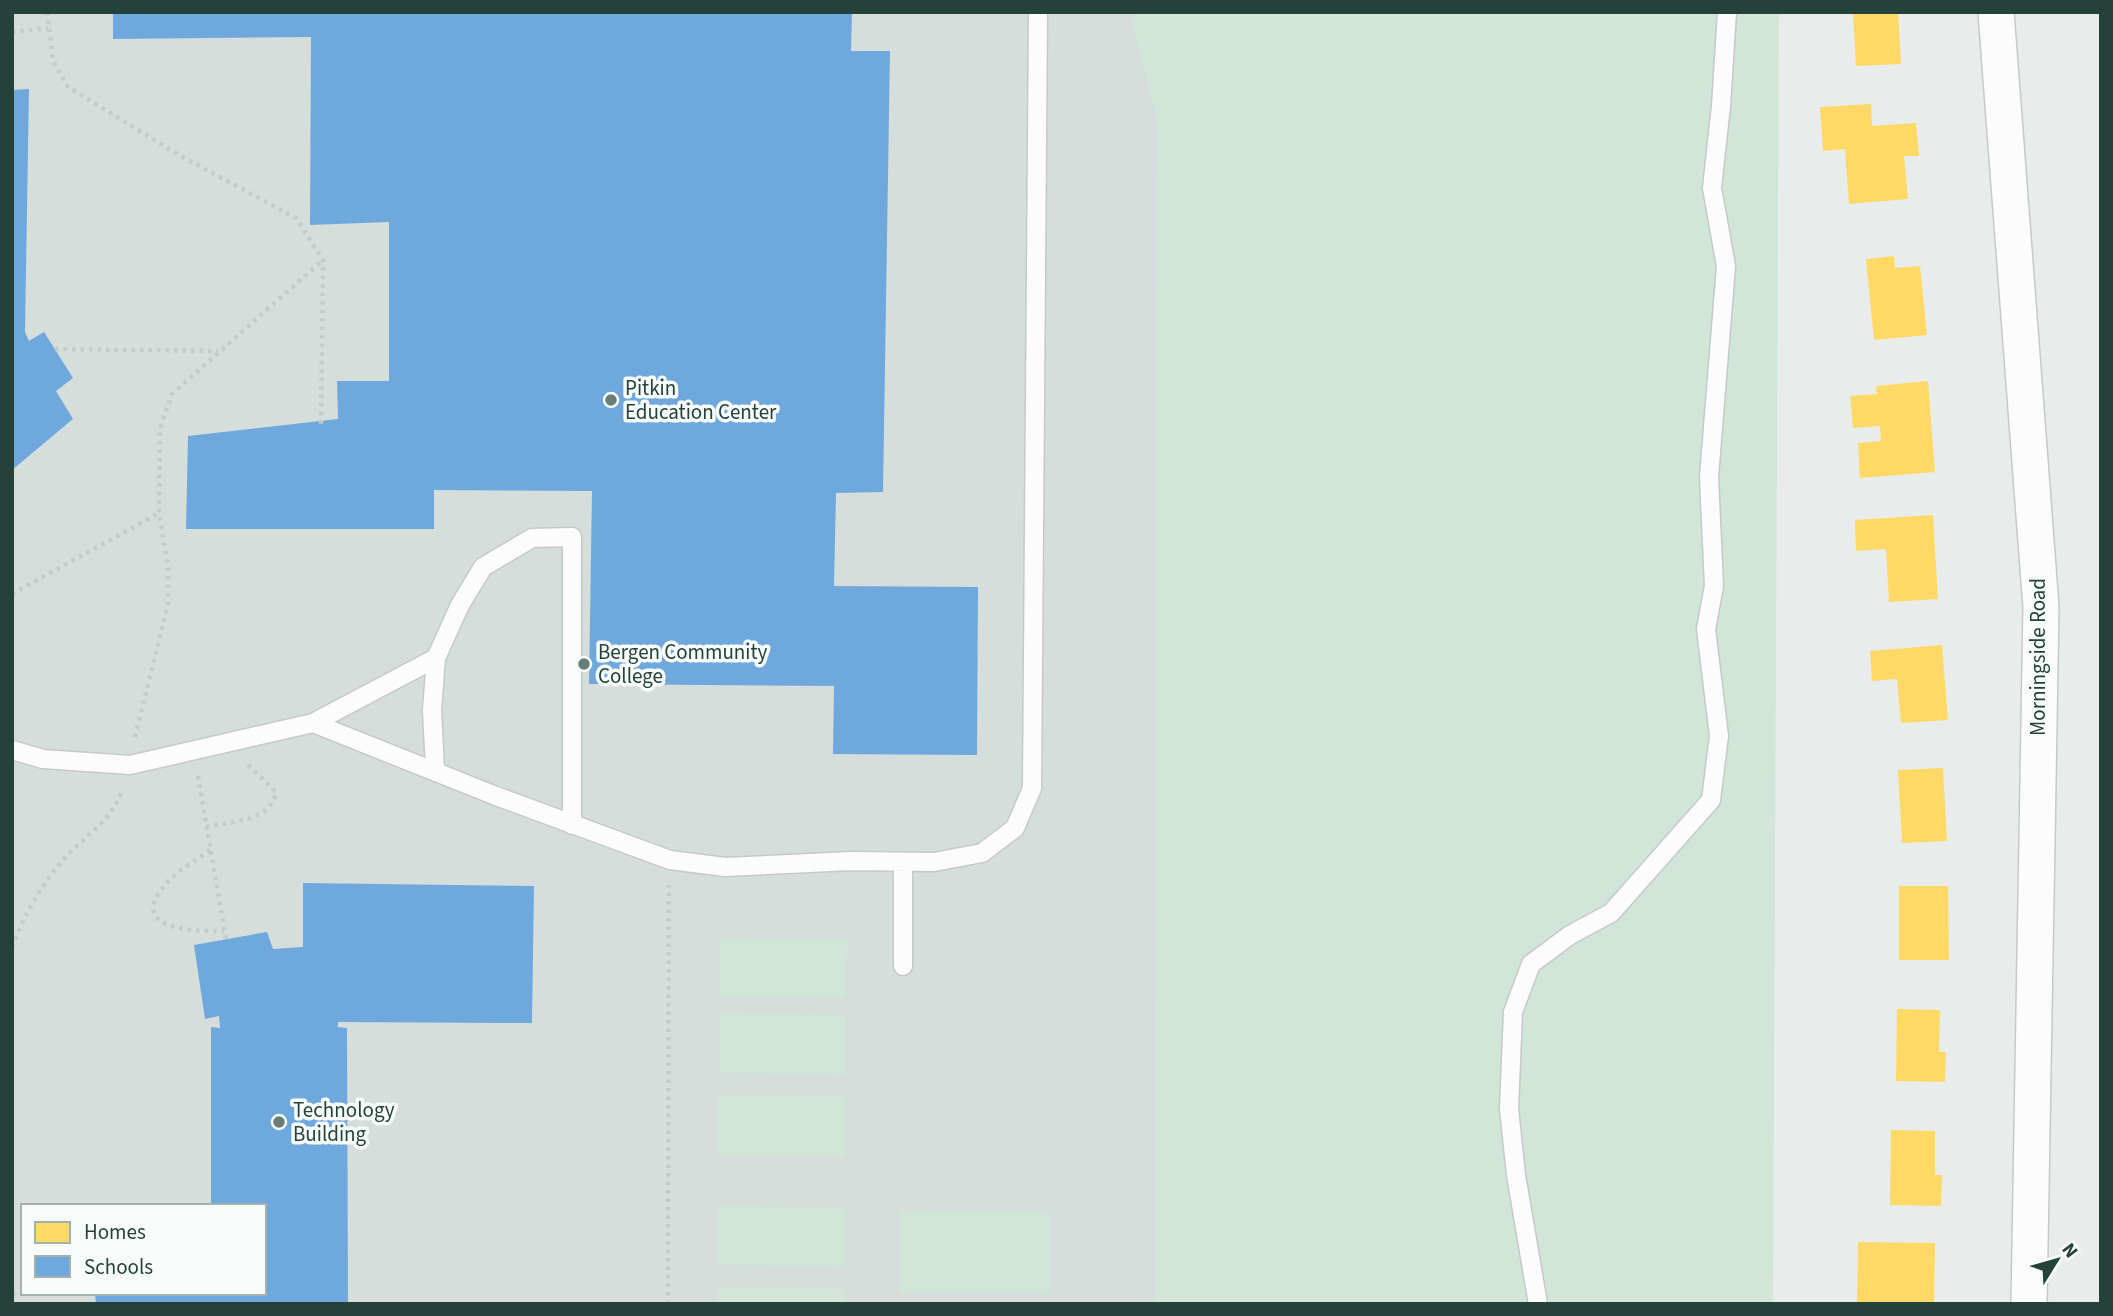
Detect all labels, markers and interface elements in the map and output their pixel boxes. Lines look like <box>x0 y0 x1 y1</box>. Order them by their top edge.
place label: Pitkin Education Center <box>625 373 777 427</box>
marker: Pitkin Education Center <box>603 392 619 408</box>
street label: Morningside Road <box>2023 578 2053 736</box>
place label: Bergen Community College <box>598 637 768 691</box>
marker: Bergen Community College <box>576 656 592 672</box>
place label: Technology Building <box>293 1095 395 1149</box>
marker: Technology Building <box>271 1114 287 1130</box>
legend <box>21 1204 266 1295</box>
text: Homes <box>84 1217 146 1247</box>
north arrow <box>2022 1225 2092 1295</box>
text: N <box>2055 1237 2084 1264</box>
text: Schools <box>84 1252 153 1282</box>

